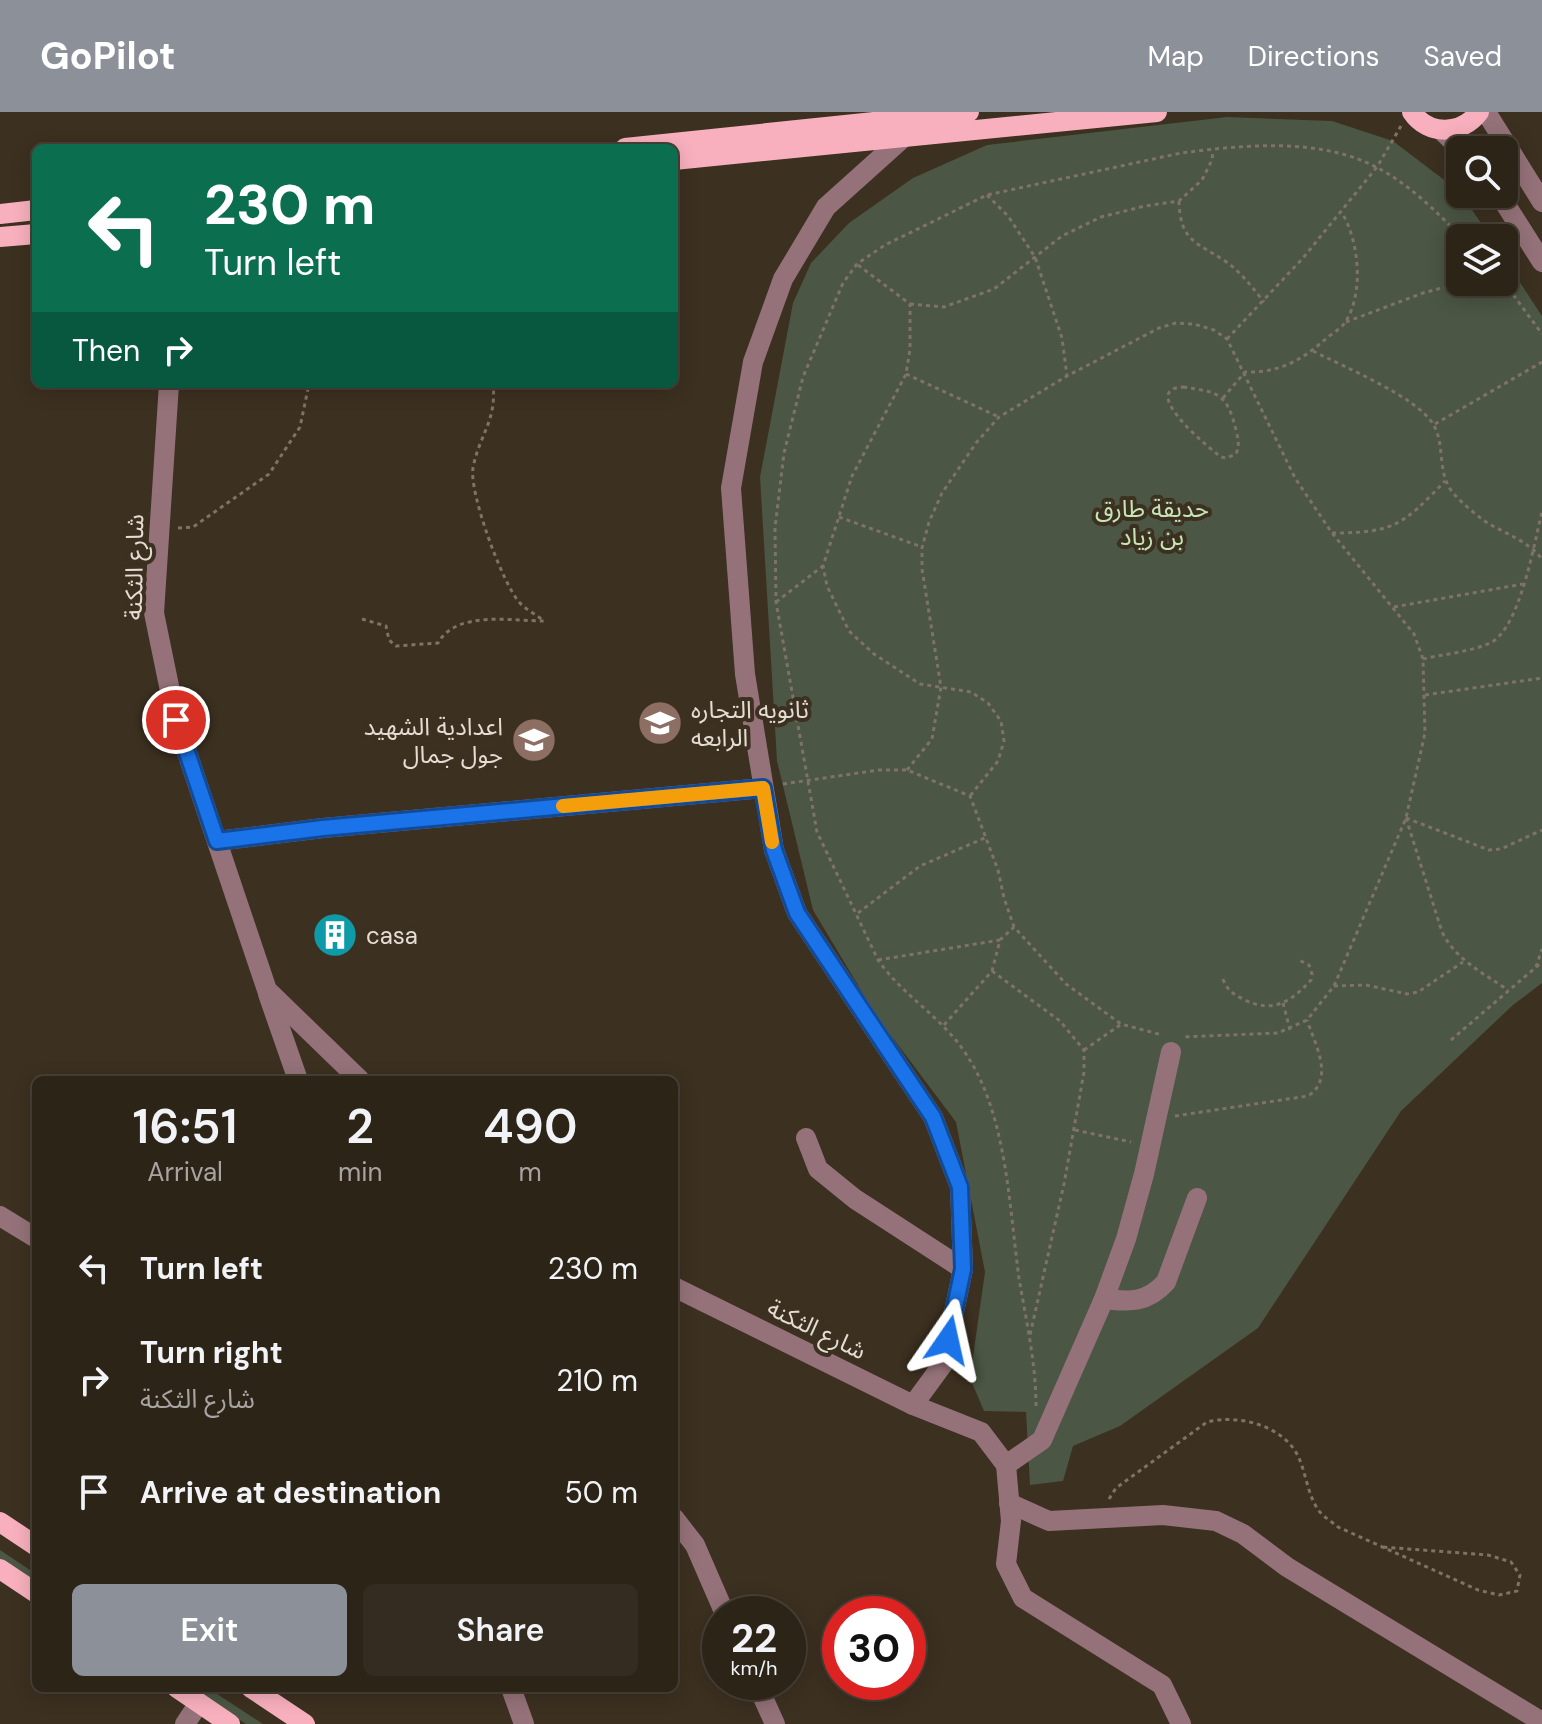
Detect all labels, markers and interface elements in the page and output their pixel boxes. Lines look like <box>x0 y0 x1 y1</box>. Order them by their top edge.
text: GoPilot <box>40 31 176 81</box>
text: Map <box>1147 38 1204 75</box>
text: Directions <box>1248 38 1380 75</box>
text: Saved <box>1424 38 1502 75</box>
map controls <box>1446 136 1518 296</box>
button: search <box>1446 136 1518 208</box>
text: 230 m <box>204 168 375 241</box>
icon: left <box>72 176 176 280</box>
button: layers <box>1446 224 1518 296</box>
text: Turn left <box>204 239 341 286</box>
icon: right <box>156 328 200 372</box>
text: Then <box>72 331 140 370</box>
park label: حديقة طارق بن زياد <box>1095 493 1209 552</box>
street label: شارع الثكنة <box>118 514 152 620</box>
pin <box>142 686 210 754</box>
place label: ثانويه التجاره الرابعه <box>691 694 809 753</box>
icon: arrive <box>154 698 198 742</box>
school or university icon: ثانويه التجاره الرابعه <box>636 699 684 747</box>
place label: اعدادية الشهيد جول جمال <box>364 711 503 770</box>
school or university icon: اعدادية الشهيد جول جمال <box>510 716 558 764</box>
building icon: casa <box>311 911 359 959</box>
place label: casa <box>366 920 418 951</box>
text: 16:51 <box>133 1095 237 1158</box>
text: 2 <box>346 1095 374 1158</box>
text: 490 <box>483 1095 577 1158</box>
text: Arrival <box>147 1155 223 1189</box>
text: min <box>338 1155 382 1189</box>
text: m <box>519 1155 542 1189</box>
icon: left <box>72 1246 116 1290</box>
text: Turn left <box>140 1249 263 1288</box>
text: 230 m <box>548 1249 638 1288</box>
street label: شارع الثكنة <box>762 1292 872 1368</box>
position arrow <box>906 1298 990 1382</box>
text: Turn right <box>140 1333 283 1372</box>
icon: right <box>72 1358 116 1402</box>
text: 210 m <box>556 1361 638 1400</box>
text: شارع الثكنة <box>140 1382 255 1416</box>
icon: arrive <box>72 1470 116 1514</box>
text: Arrive at destination <box>140 1473 441 1512</box>
text: 50 m <box>564 1473 638 1512</box>
button: Exit <box>72 1584 347 1676</box>
button: Share <box>363 1584 638 1676</box>
speed limit sign: 30 <box>822 1596 926 1700</box>
text: 22 <box>731 1612 777 1664</box>
text: km/h <box>730 1655 778 1681</box>

